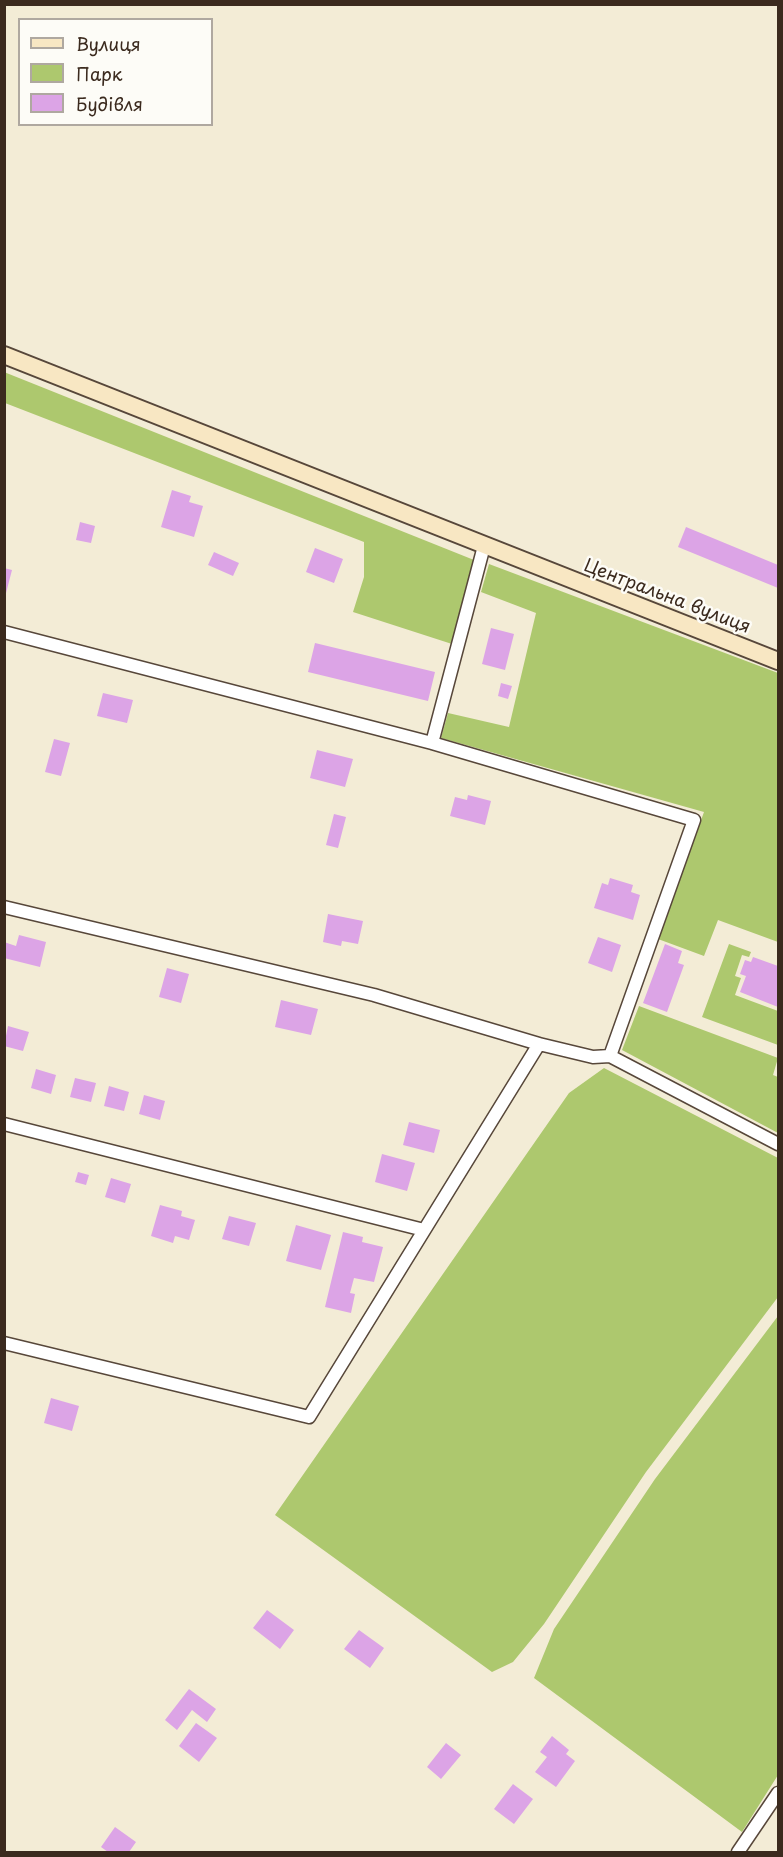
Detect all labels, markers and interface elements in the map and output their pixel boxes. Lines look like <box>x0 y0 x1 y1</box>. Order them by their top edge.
legend <box>18 18 213 126</box>
text: Вулиця <box>76 30 141 57</box>
text: Парк <box>76 60 122 87</box>
text: Будівля <box>76 90 143 117</box>
street label: Центральна вулиця <box>581 555 753 639</box>

